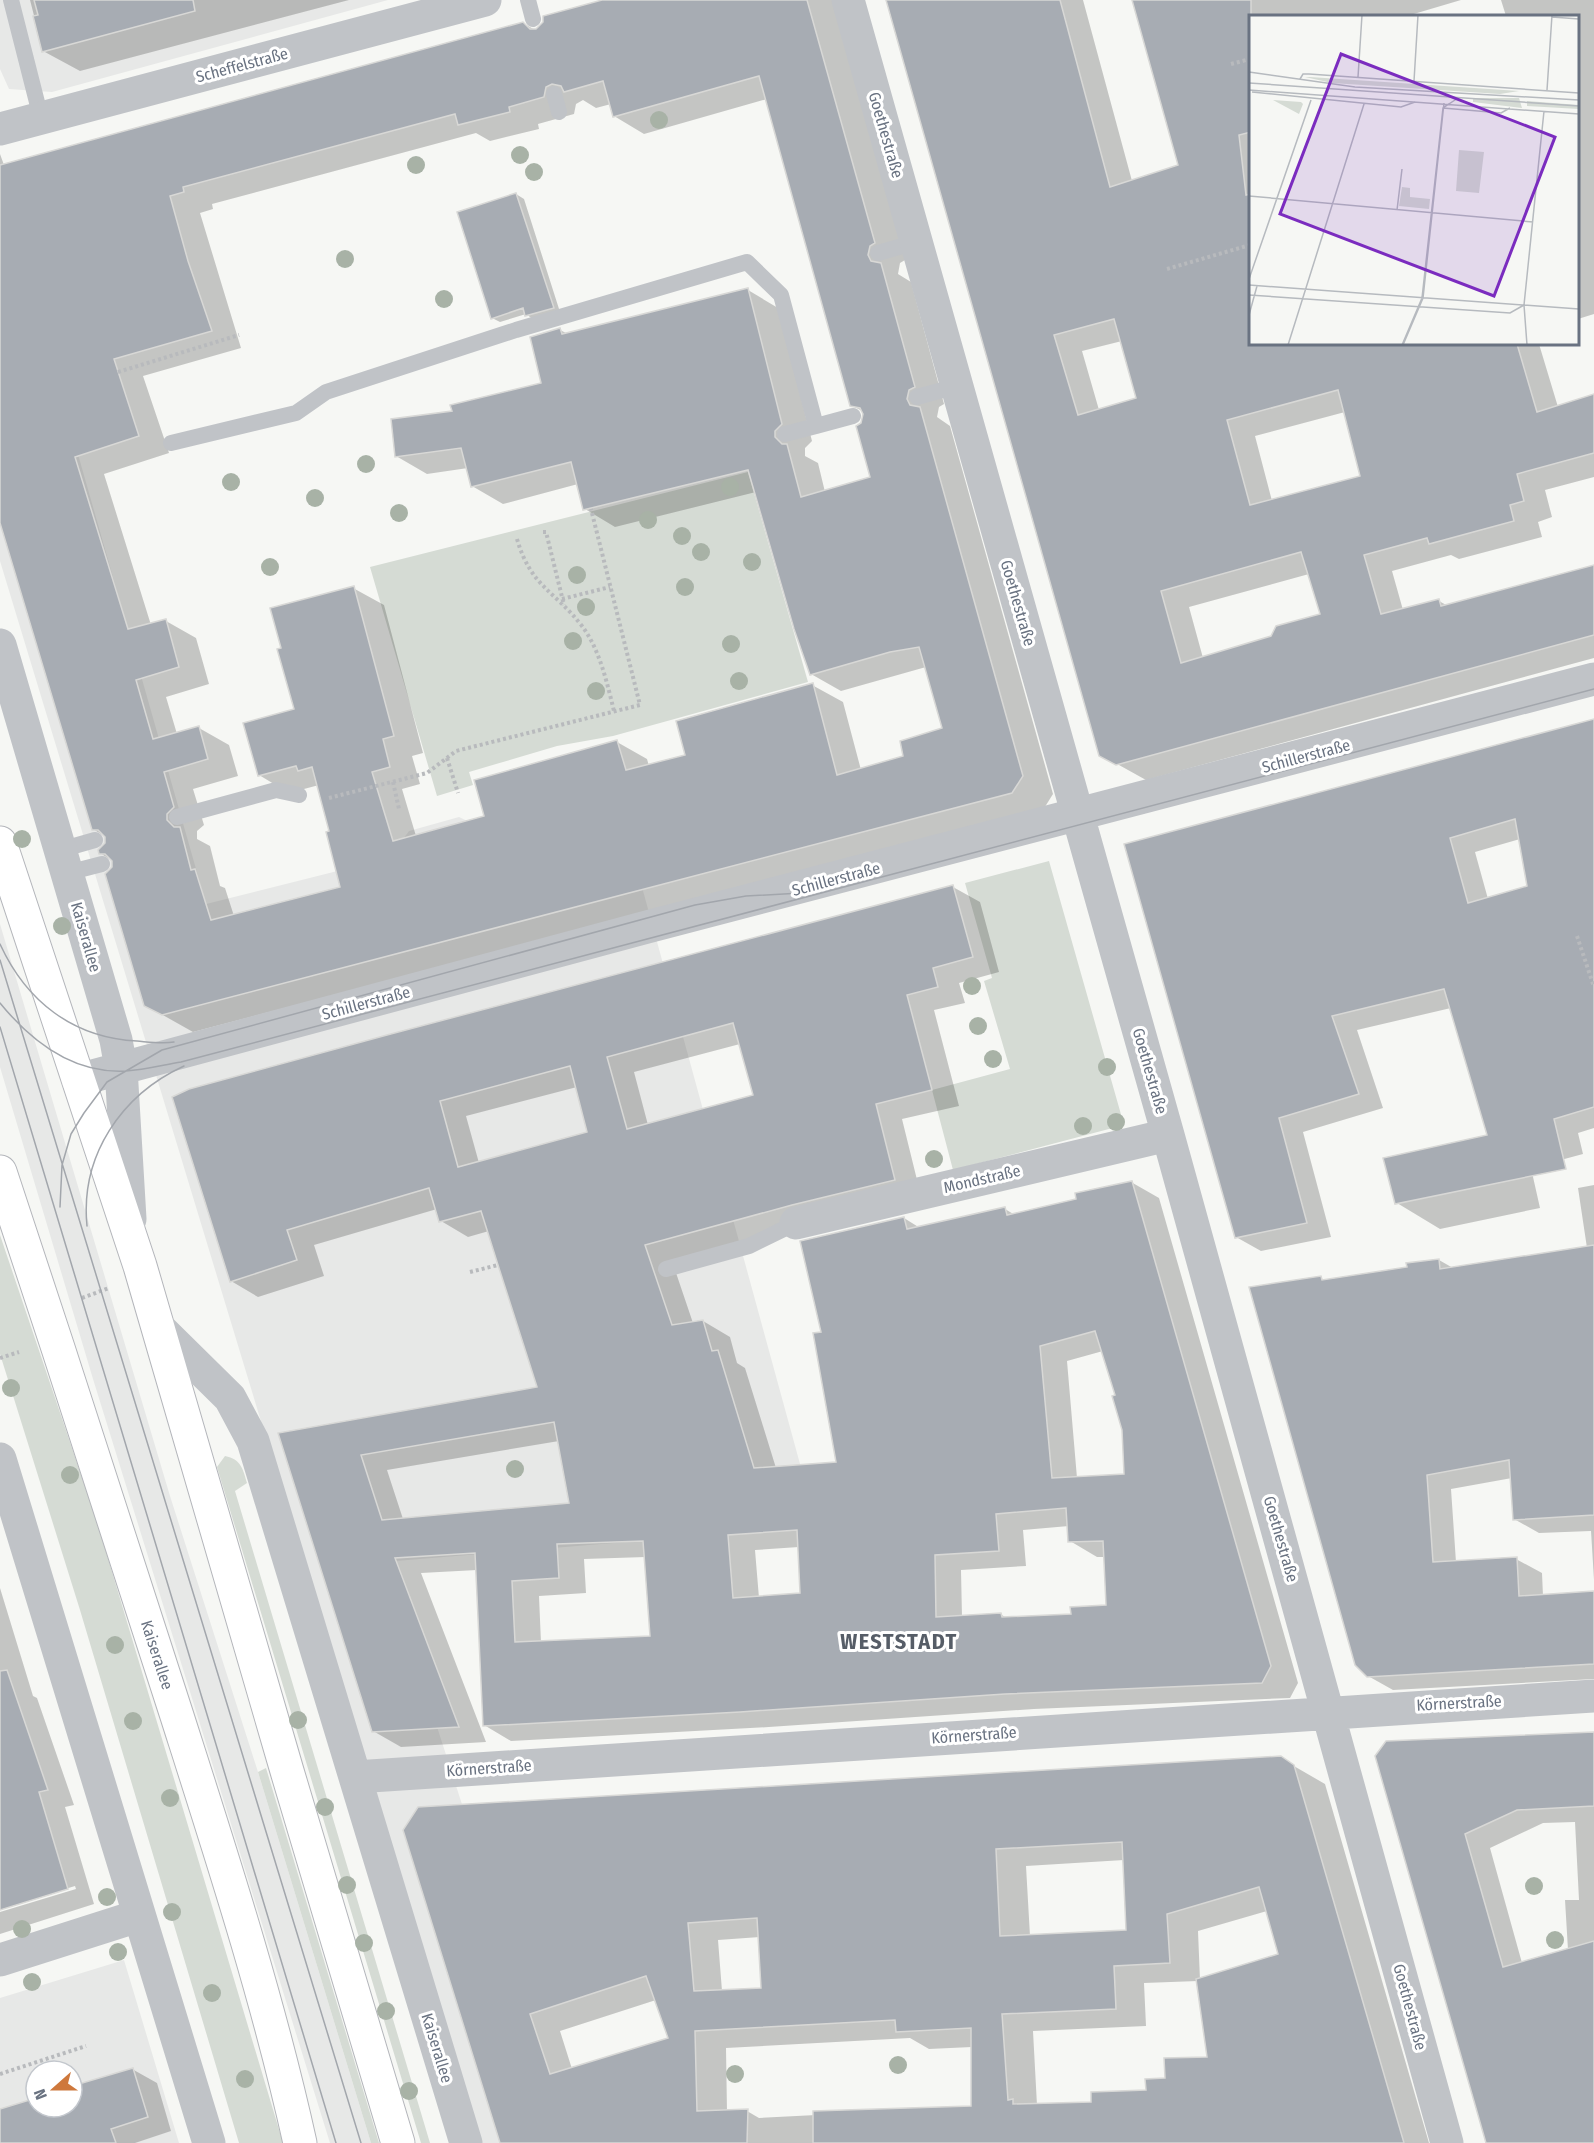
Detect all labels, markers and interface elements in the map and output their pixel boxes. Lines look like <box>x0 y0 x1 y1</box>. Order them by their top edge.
inset map <box>1249 15 1579 345</box>
street label: Scheffelstraße <box>194 44 290 86</box>
street label: Goethestraße <box>865 90 907 180</box>
street label: Goethestraße <box>997 558 1039 648</box>
street label: Schillerstraße <box>1260 735 1352 777</box>
street label: Schillerstraße <box>790 858 882 900</box>
street label: Kaiserallee <box>67 900 105 974</box>
street label: Schillerstraße <box>320 982 412 1024</box>
street label: Goethestraße <box>1129 1026 1171 1116</box>
street label: Mondstraße <box>942 1161 1022 1197</box>
street label: Goethestraße <box>1260 1494 1302 1584</box>
street label: Kaiserallee <box>137 1618 177 1692</box>
district label: WESTSTADT <box>840 1628 958 1655</box>
street label: Körnerstraße <box>1416 1691 1502 1715</box>
street label: Körnerstraße <box>931 1723 1017 1747</box>
street label: Körnerstraße <box>446 1756 532 1780</box>
street label: Goethestraße <box>1389 1962 1431 2052</box>
street label: Kaiserallee <box>417 2011 457 2085</box>
north arrow <box>24 2059 84 2119</box>
text: N <box>30 2086 51 2102</box>

